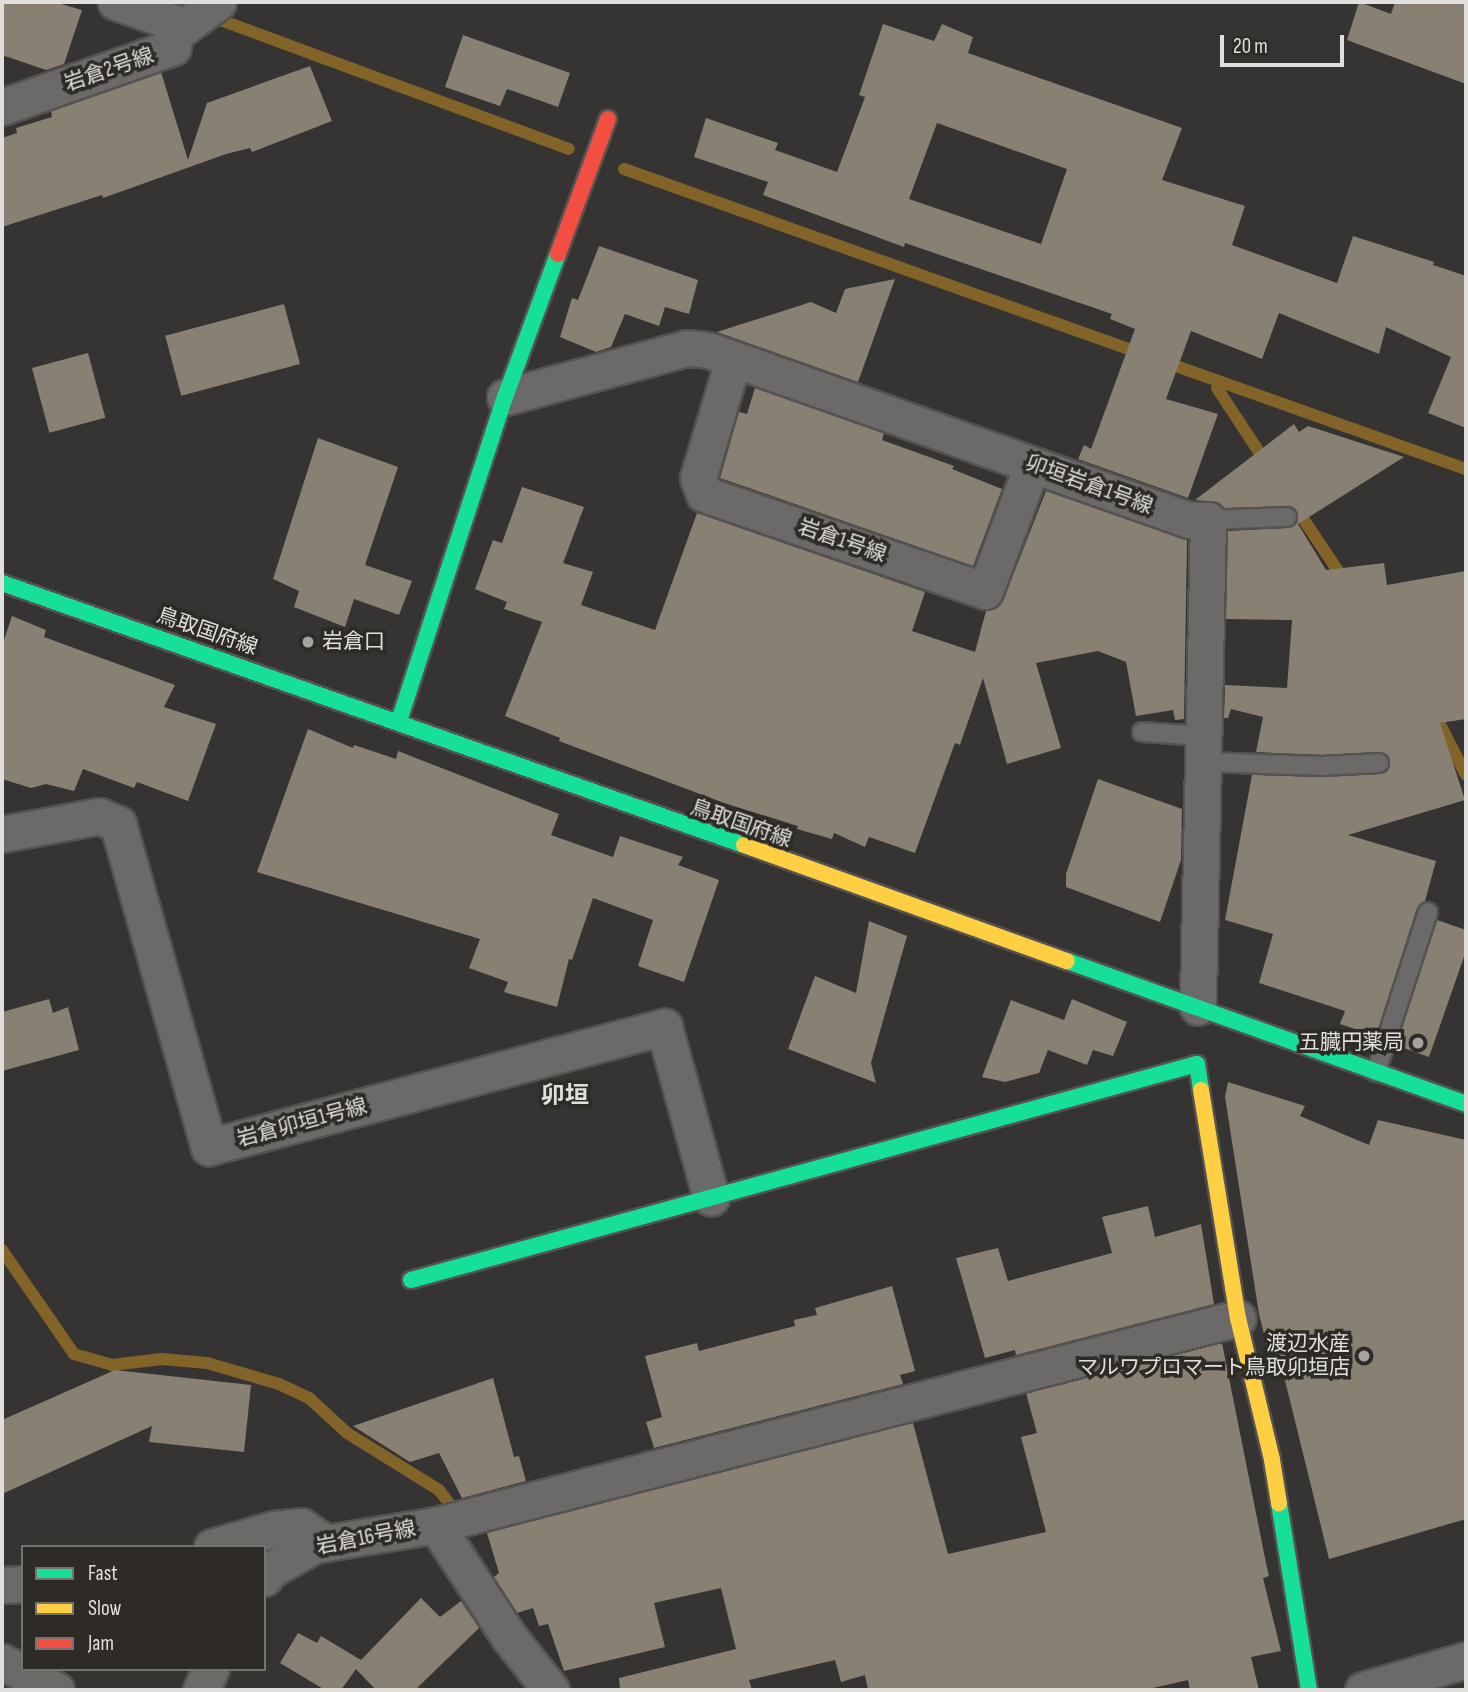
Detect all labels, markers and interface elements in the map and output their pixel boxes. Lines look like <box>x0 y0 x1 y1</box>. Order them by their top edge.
scale bar <box>1223 21 1347 65</box>
text: 20 m <box>1233 34 1268 59</box>
street label: 岩倉2号線 <box>61 43 157 97</box>
street label: 卯垣岩倉1号線 <box>1022 450 1156 520</box>
street label: 岩倉1号線 <box>795 514 889 568</box>
street label: 鳥取国府線 <box>153 603 261 661</box>
place label: 岩倉口 <box>322 629 385 655</box>
marker: 岩倉口 <box>300 634 316 650</box>
street label: 鳥取国府線 <box>687 795 795 853</box>
place label: 五臓円薬局 <box>1299 1030 1404 1056</box>
marker: 五臓円薬局 <box>1410 1035 1426 1051</box>
district label: 卯垣 <box>541 1082 589 1110</box>
street label: 岩倉卯垣1号線 <box>234 1094 370 1152</box>
place label: 渡辺水産 マルワプロマート鳥取卯垣店 <box>1077 1331 1350 1381</box>
marker: 渡辺水産 マルワプロマート鳥取卯垣店 <box>1356 1348 1372 1364</box>
street label: 岩倉16号線 <box>314 1516 418 1560</box>
legend <box>21 1545 266 1671</box>
text: Fast <box>88 1561 118 1586</box>
text: Slow <box>88 1596 121 1621</box>
text: Jam <box>88 1631 114 1656</box>

